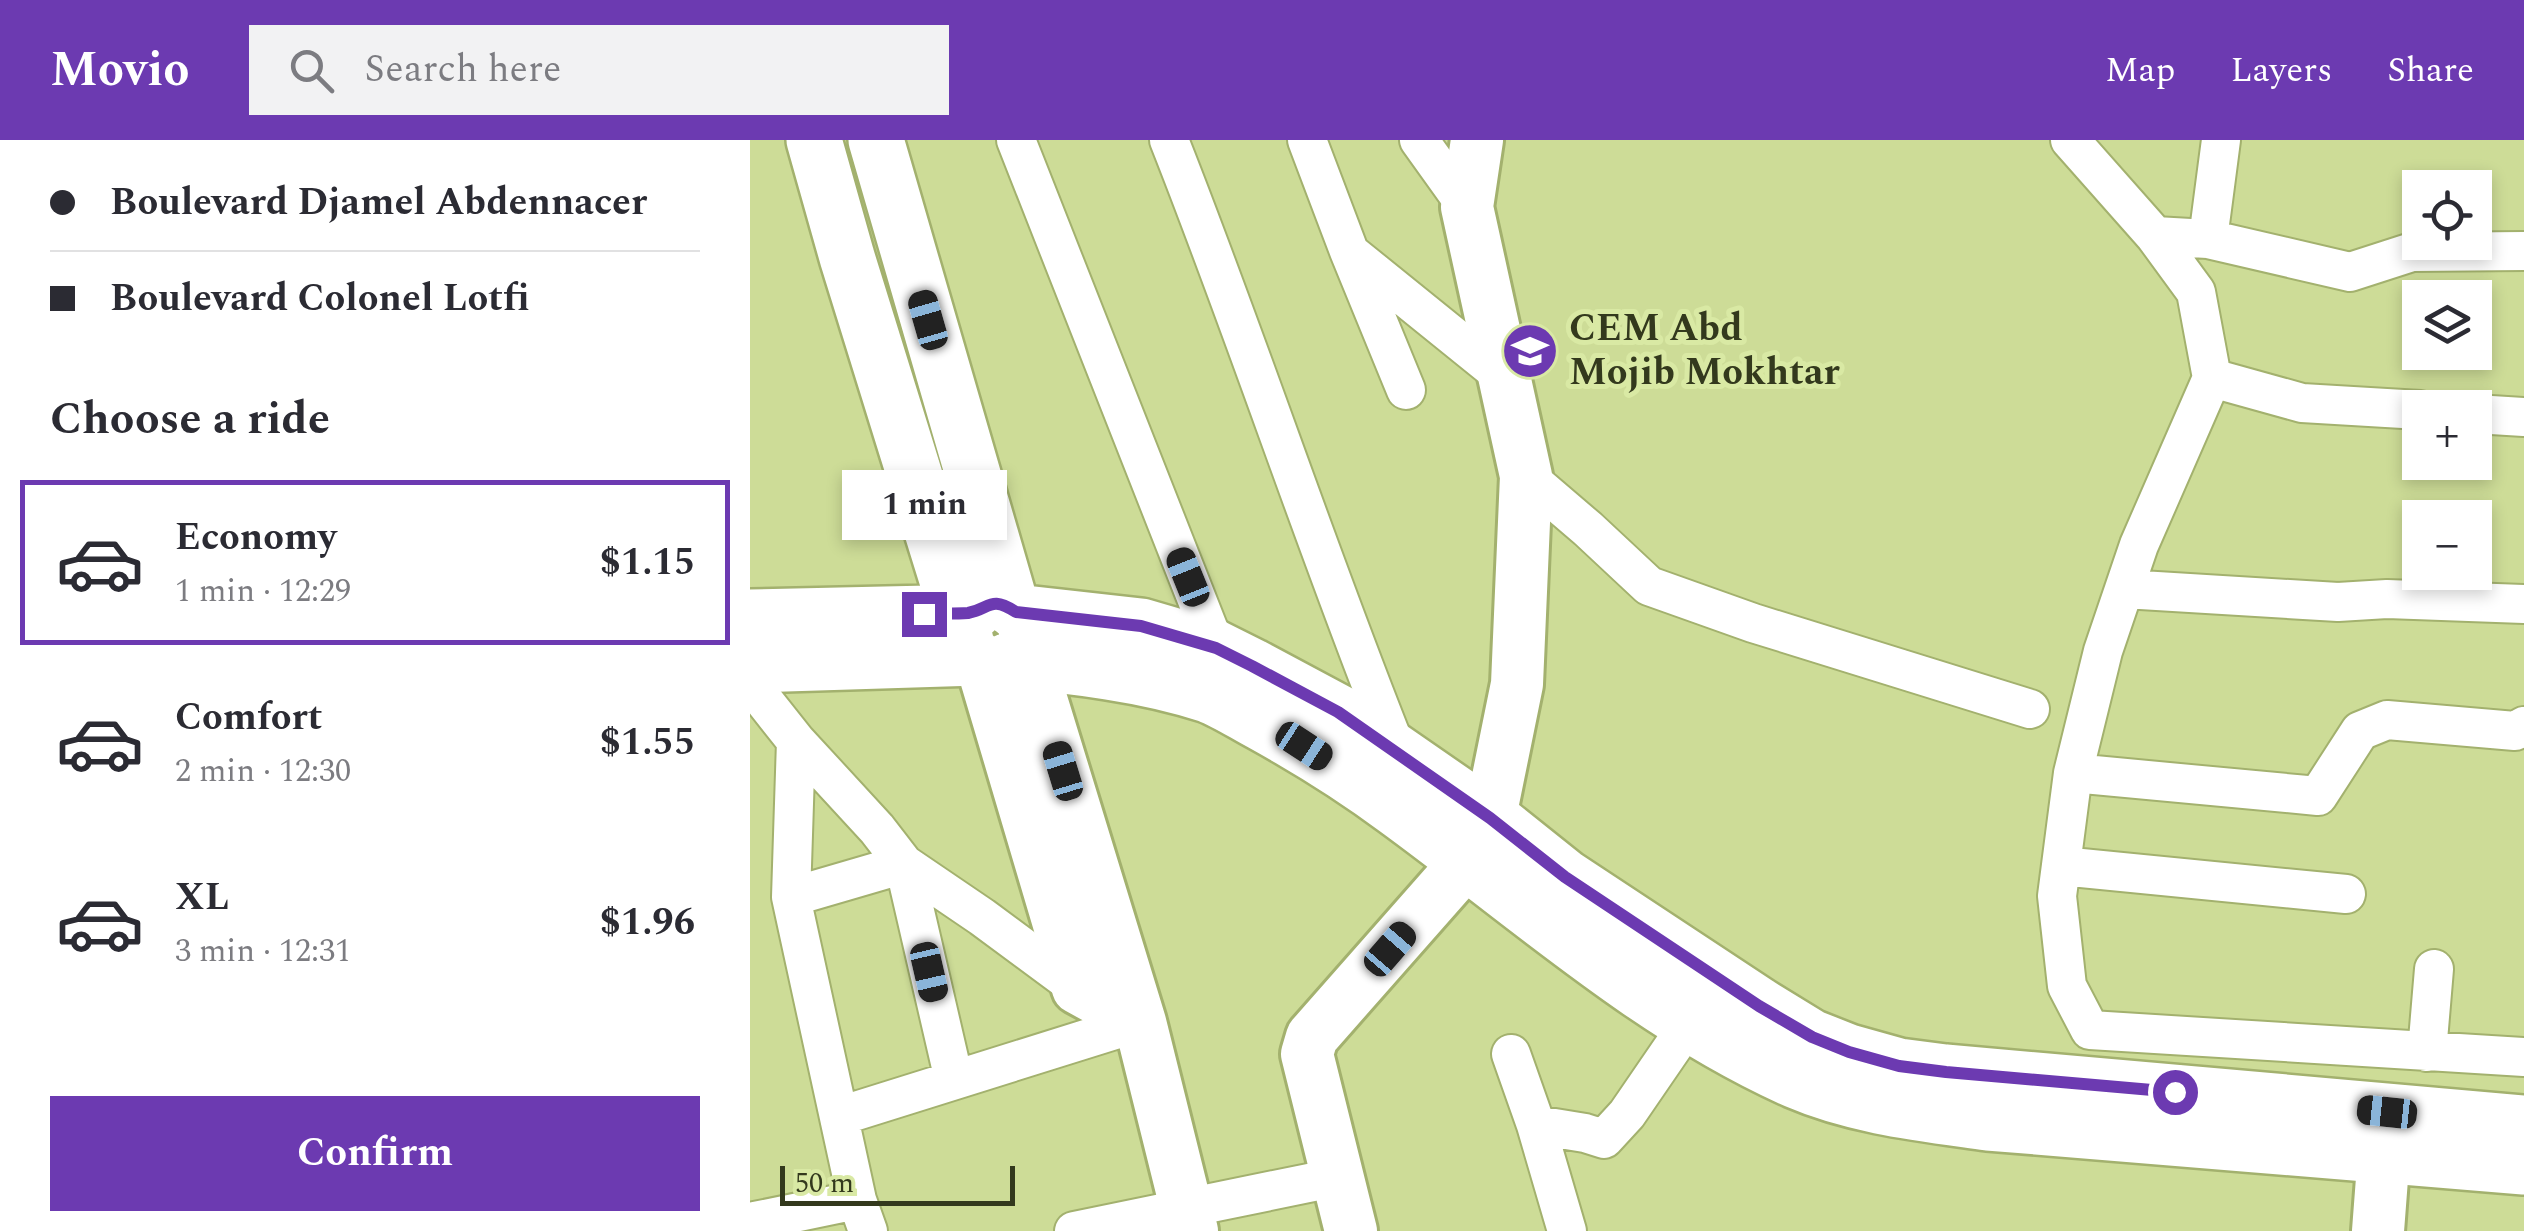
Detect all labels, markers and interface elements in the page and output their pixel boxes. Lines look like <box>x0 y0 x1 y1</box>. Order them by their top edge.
search box <box>249 25 949 115</box>
text: Movio <box>50 34 189 107</box>
text: Search here <box>364 41 561 99</box>
icon: search <box>284 43 339 98</box>
text: Map <box>2105 44 2175 97</box>
text: Layers <box>2230 44 2332 97</box>
text: Share <box>2387 44 2474 97</box>
map controls <box>2402 170 2492 590</box>
button: locate <box>2402 170 2492 260</box>
text: Boulevard Djamel Abdennacer <box>110 174 647 232</box>
text: Boulevard Colonel Lotfi <box>110 270 530 328</box>
button: layers <box>2402 280 2492 370</box>
car <box>905 287 951 353</box>
place label: CEM Abd Mojib Mokhtar <box>1569 300 1840 402</box>
school or university icon: CEM Abd Mojib Mokhtar <box>1500 321 1560 381</box>
text: Choose a ride <box>50 385 330 454</box>
button: + <box>2402 390 2492 480</box>
callout: 1 min <box>841 469 1006 539</box>
text: 1 min <box>882 480 967 529</box>
button: − <box>2402 500 2492 590</box>
text: Economy <box>175 509 336 567</box>
icon: car <box>55 518 145 608</box>
text: $1.15 <box>600 534 695 592</box>
car <box>1163 544 1213 610</box>
text: 1 min · 12:29 <box>175 567 351 616</box>
route end <box>902 592 947 637</box>
text: Comfort <box>175 689 322 747</box>
icon: car <box>55 698 145 788</box>
text: $1.55 <box>600 714 695 772</box>
car <box>1271 717 1337 775</box>
car <box>1040 738 1086 804</box>
text: 2 min · 12:30 <box>175 747 351 796</box>
text: XL <box>175 869 229 927</box>
icon: car <box>55 878 145 968</box>
text: $1.96 <box>600 894 695 952</box>
car <box>1359 917 1421 981</box>
text: 3 min · 12:31 <box>175 927 351 976</box>
car <box>908 939 950 1005</box>
route start <box>2153 1070 2198 1115</box>
car <box>2356 1094 2418 1130</box>
button: Confirm <box>50 1096 700 1211</box>
scale bar <box>780 1161 1015 1206</box>
text: 50 m <box>795 1162 854 1205</box>

